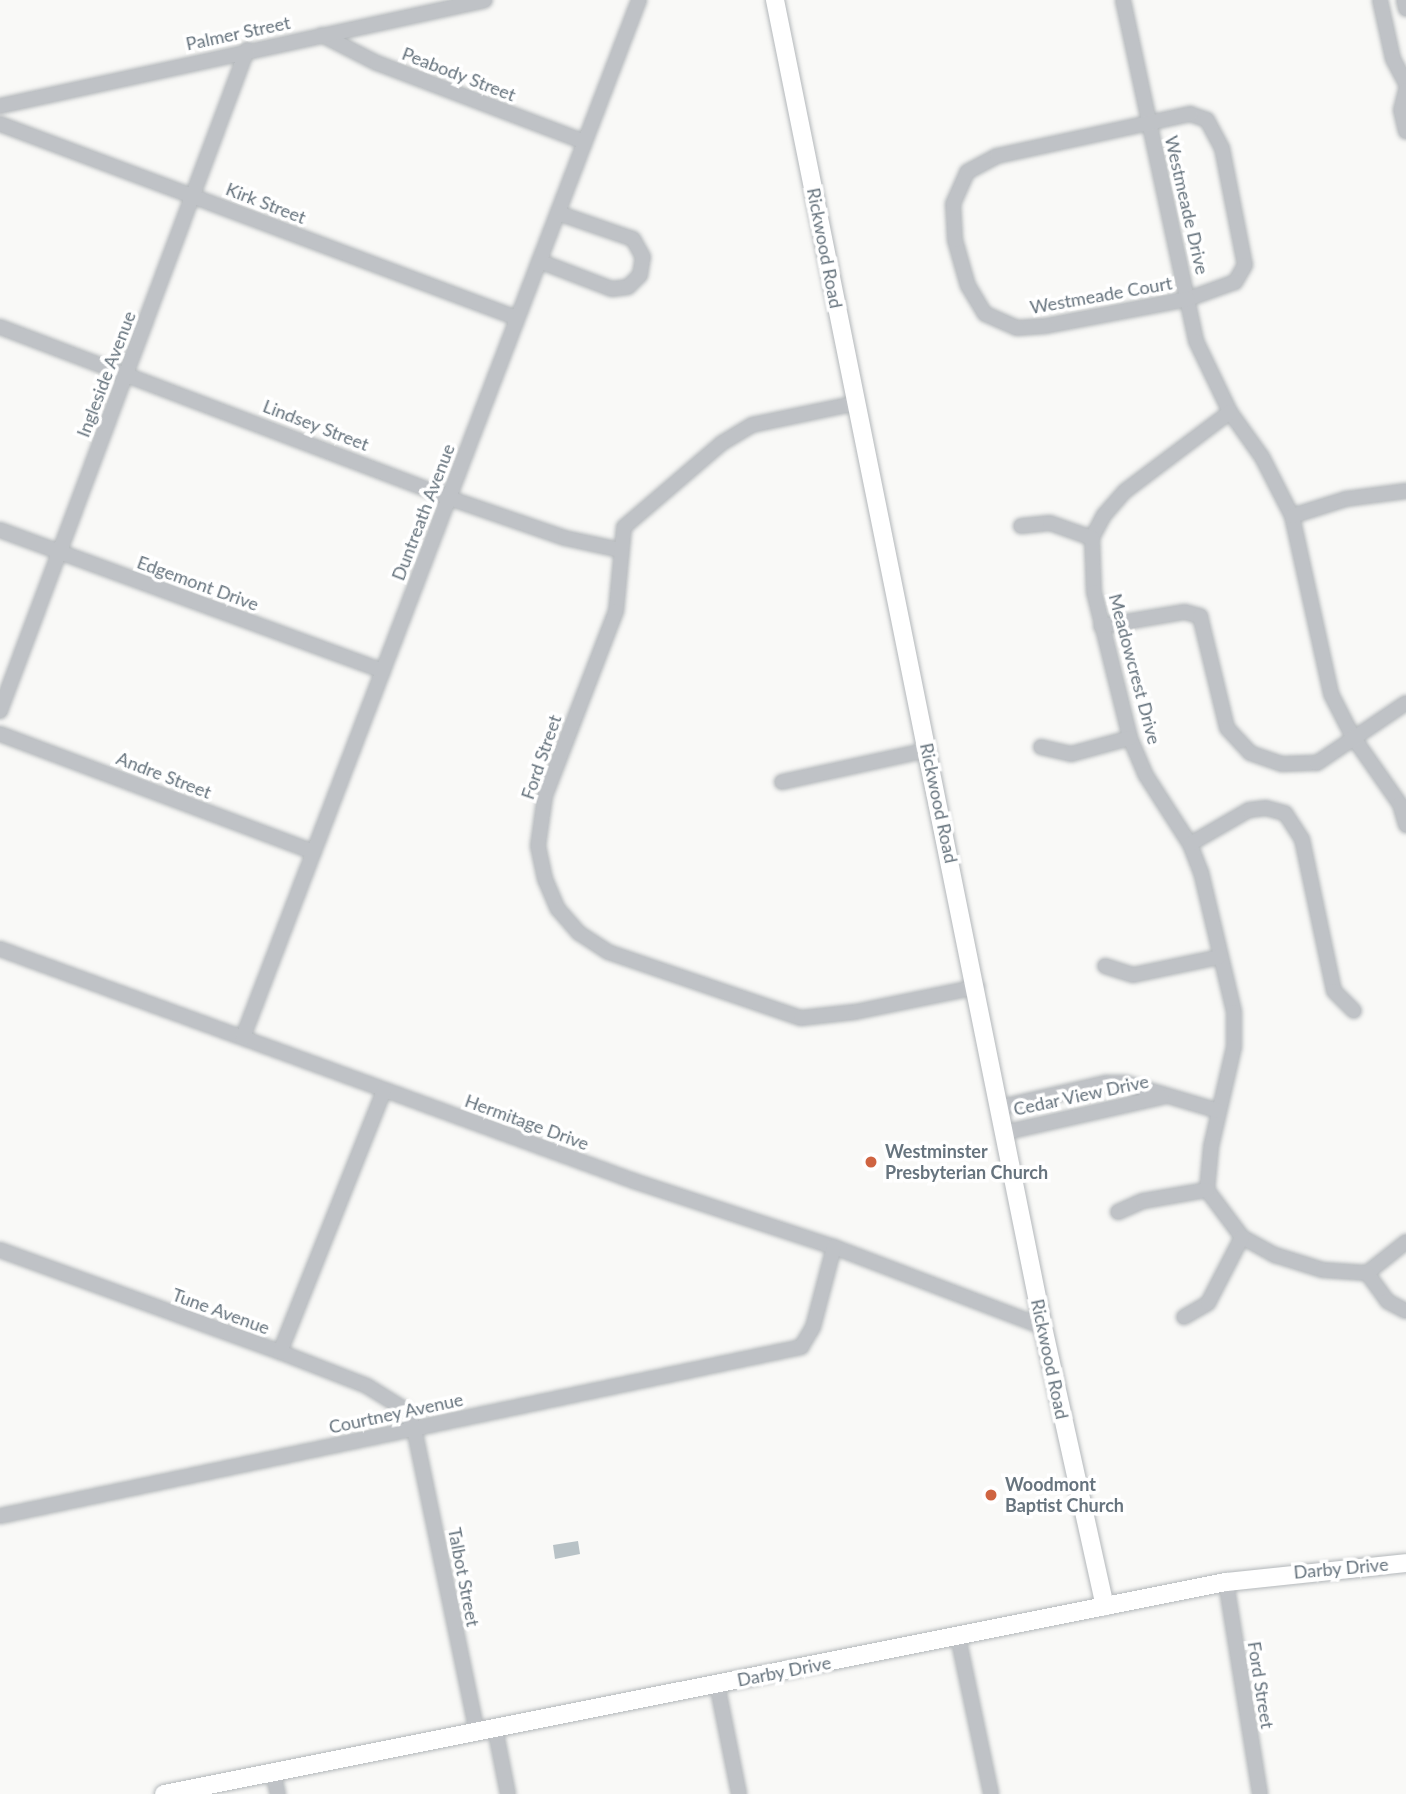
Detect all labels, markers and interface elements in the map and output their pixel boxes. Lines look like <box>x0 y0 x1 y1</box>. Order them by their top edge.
street label: Palmer Street <box>184 11 292 55</box>
street label: Peabody Street <box>399 42 519 106</box>
street label: Westmeade Drive <box>1161 134 1213 276</box>
street label: Kirk Street <box>223 178 309 228</box>
street label: Rickwood Road <box>803 186 847 310</box>
street label: Westmeade Court <box>1028 272 1174 318</box>
street label: Ingleside Avenue <box>72 308 140 440</box>
street label: Lindsey Street <box>260 395 372 455</box>
street label: Duntreath Avenue <box>387 440 459 584</box>
street label: Edgemont Drive <box>134 551 262 615</box>
street label: Meadowcrest Drive <box>1104 591 1166 747</box>
street label: Ford Street <box>516 712 566 802</box>
street label: Rickwood Road <box>916 741 962 865</box>
street label: Andre Street <box>113 747 215 803</box>
street label: Cedar View Drive <box>1011 1070 1151 1120</box>
street label: Hermitage Drive <box>462 1090 592 1154</box>
place label: Westminster Presbyterian Church <box>885 1141 1048 1184</box>
marker: Westminster Presbyterian Church <box>863 1154 879 1170</box>
street label: Tune Avenue <box>169 1283 273 1339</box>
street label: Rickwood Road <box>1027 1297 1073 1421</box>
street label: Courtney Avenue <box>326 1388 466 1438</box>
place label: Woodmont Baptist Church <box>1005 1474 1124 1516</box>
marker: Woodmont Baptist Church <box>983 1487 999 1503</box>
street label: Talbot Street <box>444 1526 484 1628</box>
street label: Darby Drive <box>1292 1553 1390 1583</box>
street label: Ford Street <box>1243 1640 1279 1730</box>
street label: Darby Drive <box>735 1651 833 1691</box>

